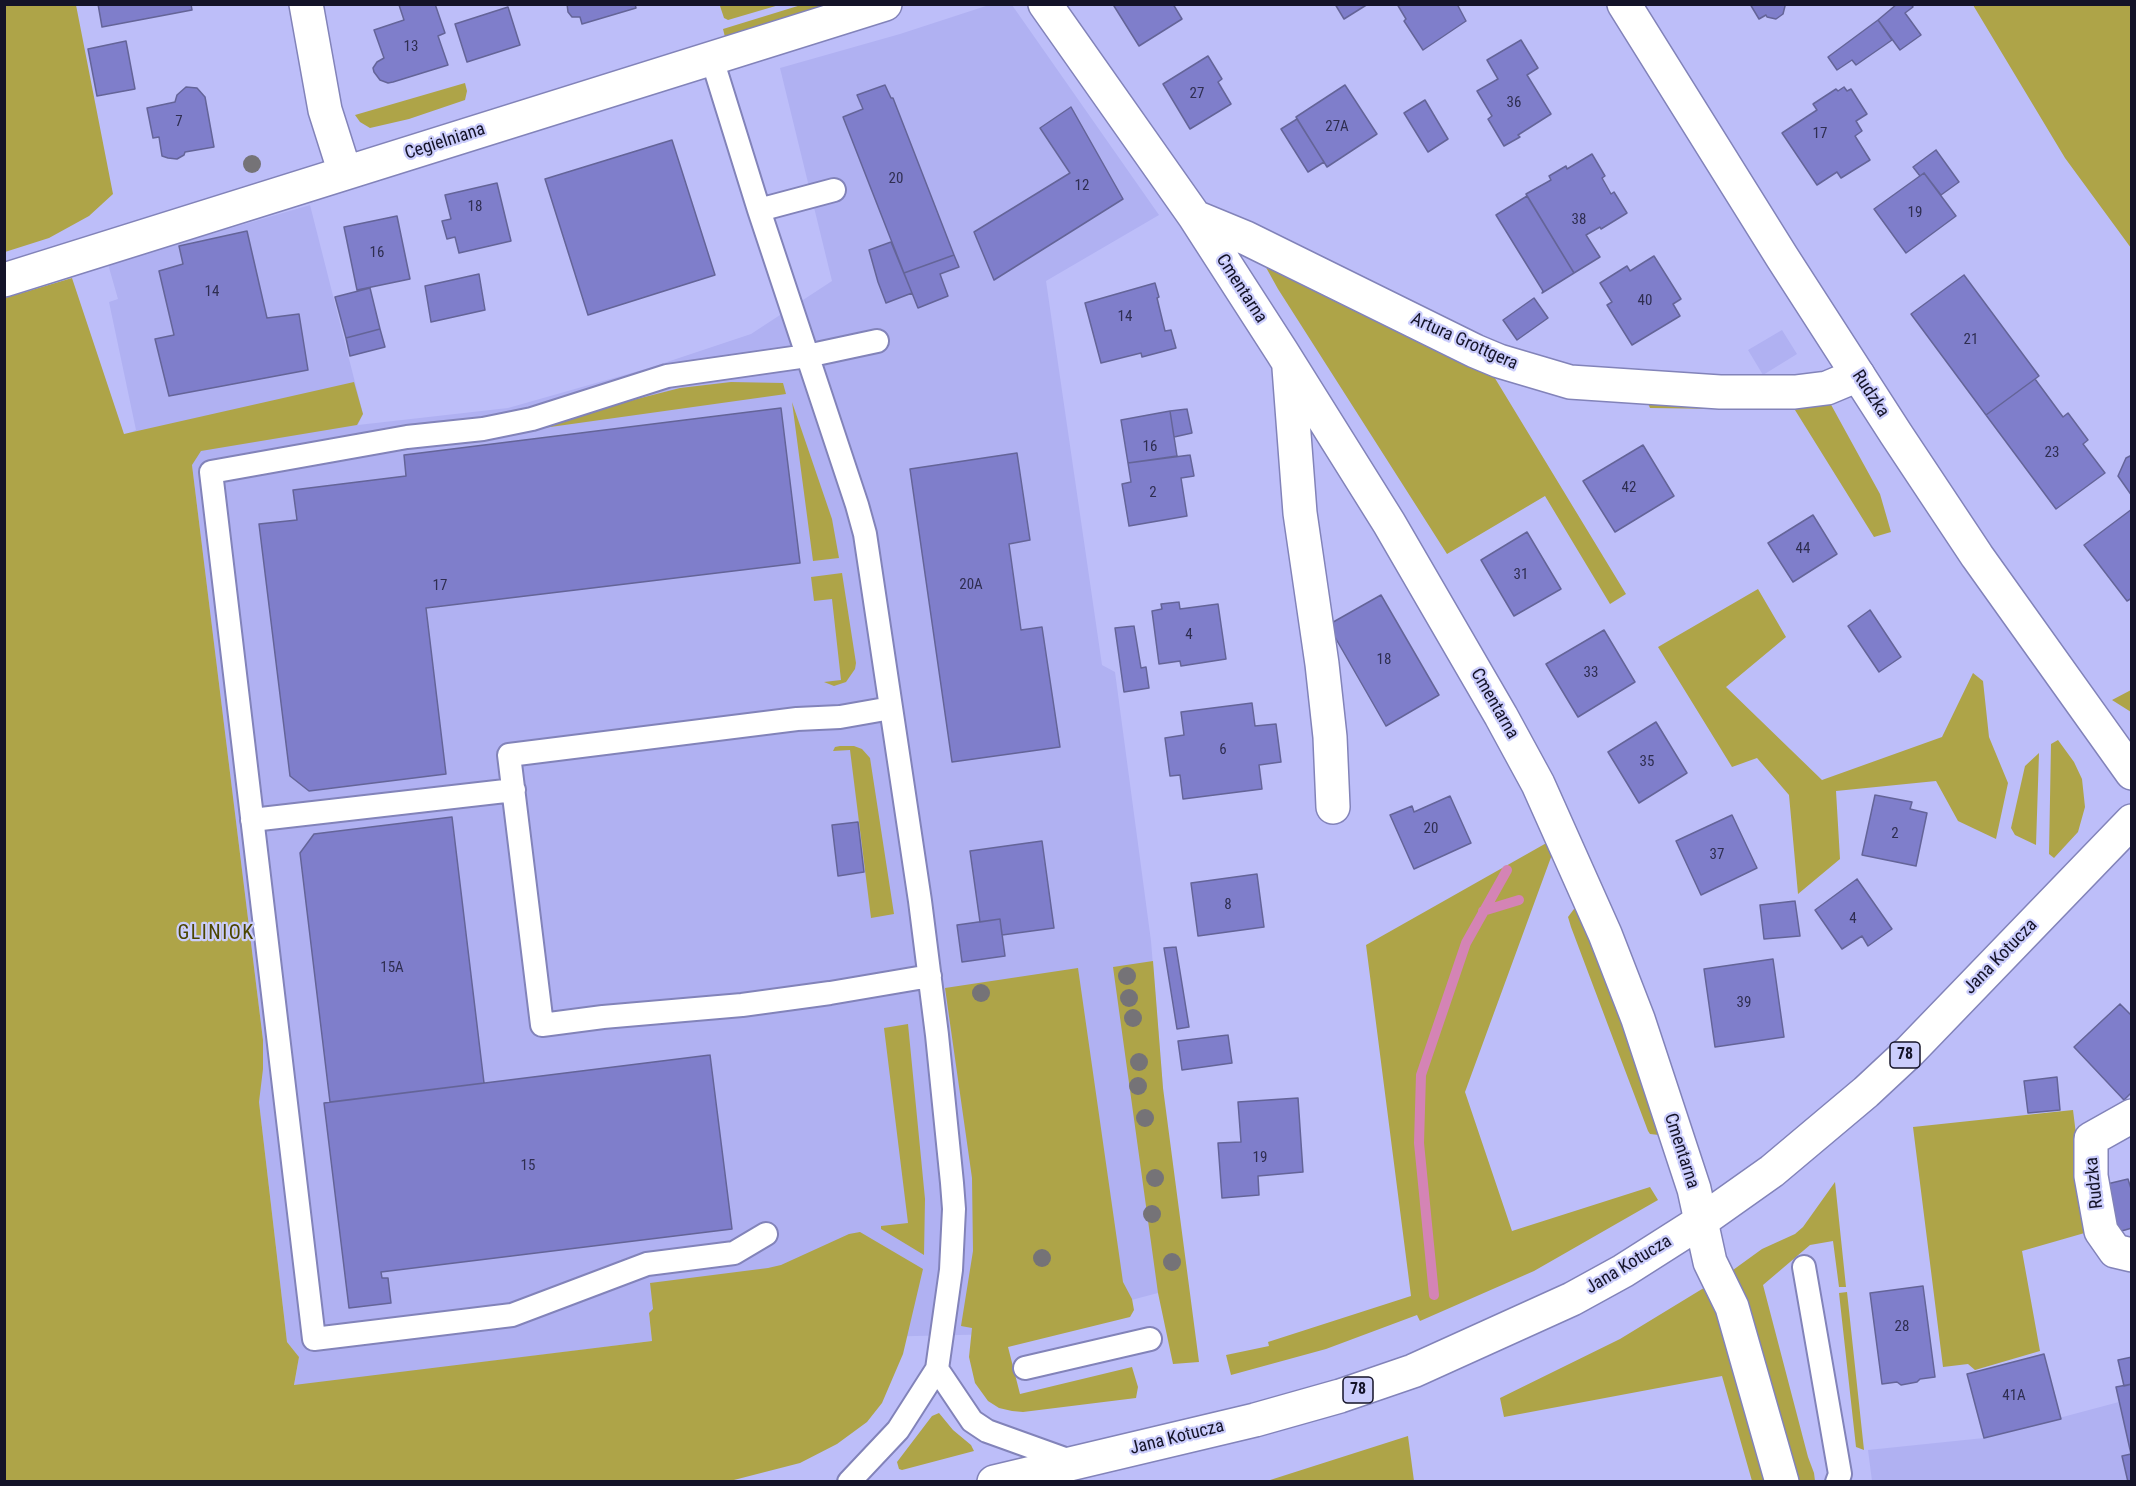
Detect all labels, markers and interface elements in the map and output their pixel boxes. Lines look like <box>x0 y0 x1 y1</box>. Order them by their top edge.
house number: 13 <box>404 38 418 56</box>
house number: 27 <box>1190 85 1204 103</box>
house number: 36 <box>1507 94 1521 112</box>
house number: 7 <box>175 113 183 131</box>
house number: 27A <box>1325 118 1349 136</box>
street label: Cegielniana <box>402 119 488 165</box>
house number: 17 <box>1813 125 1827 143</box>
house number: 20 <box>889 170 903 188</box>
house number: 12 <box>1075 177 1089 195</box>
house number: 18 <box>468 198 482 216</box>
house number: 19 <box>1908 204 1922 222</box>
house number: 38 <box>1572 211 1586 229</box>
house number: 16 <box>370 244 384 262</box>
street label: Cmentarna <box>1211 251 1271 327</box>
house number: 14 <box>205 283 219 301</box>
house number: 40 <box>1638 292 1652 310</box>
house number: 14 <box>1118 308 1132 326</box>
street label: Artura Grottgera <box>1407 309 1521 375</box>
house number: 21 <box>1964 331 1978 349</box>
street label: Rudzka <box>1847 366 1893 422</box>
house number: 16 <box>1143 438 1157 456</box>
house number: 23 <box>2045 444 2059 462</box>
house number: 42 <box>1622 479 1636 497</box>
house number: 2 <box>1149 484 1157 502</box>
house number: 44 <box>1796 540 1810 558</box>
house number: 31 <box>1514 566 1528 584</box>
house number: 20A <box>959 576 983 594</box>
house number: 17 <box>433 577 447 595</box>
house number: 4 <box>1185 626 1193 644</box>
house number: 18 <box>1377 651 1391 669</box>
house number: 33 <box>1584 664 1598 682</box>
street label: Cmentarna <box>1465 665 1523 743</box>
house number: 6 <box>1219 741 1227 759</box>
house number: 35 <box>1640 753 1654 771</box>
house number: 20 <box>1424 820 1438 838</box>
house number: 2 <box>1891 825 1899 843</box>
house number: 37 <box>1710 846 1724 864</box>
house number: 8 <box>1224 896 1232 914</box>
house number: 4 <box>1849 910 1857 928</box>
street label: Jana Kotucza <box>1960 915 2042 999</box>
district label: GLINIOK <box>177 922 255 946</box>
house number: 15A <box>380 959 404 977</box>
house number: 39 <box>1737 994 1751 1012</box>
road number: 78 <box>1890 1042 1920 1068</box>
street label: Cmentarna <box>1659 1111 1703 1191</box>
house number: 19 <box>1253 1149 1267 1167</box>
street label: Rudzka <box>2082 1156 2108 1210</box>
house number: 15 <box>521 1157 535 1175</box>
street label: Jana Kotucza <box>1582 1231 1676 1299</box>
house number: 28 <box>1895 1318 1909 1336</box>
road number: 78 <box>1343 1377 1373 1403</box>
house number: 41A <box>2002 1387 2026 1405</box>
street label: Jana Kotucza <box>1128 1416 1226 1460</box>

